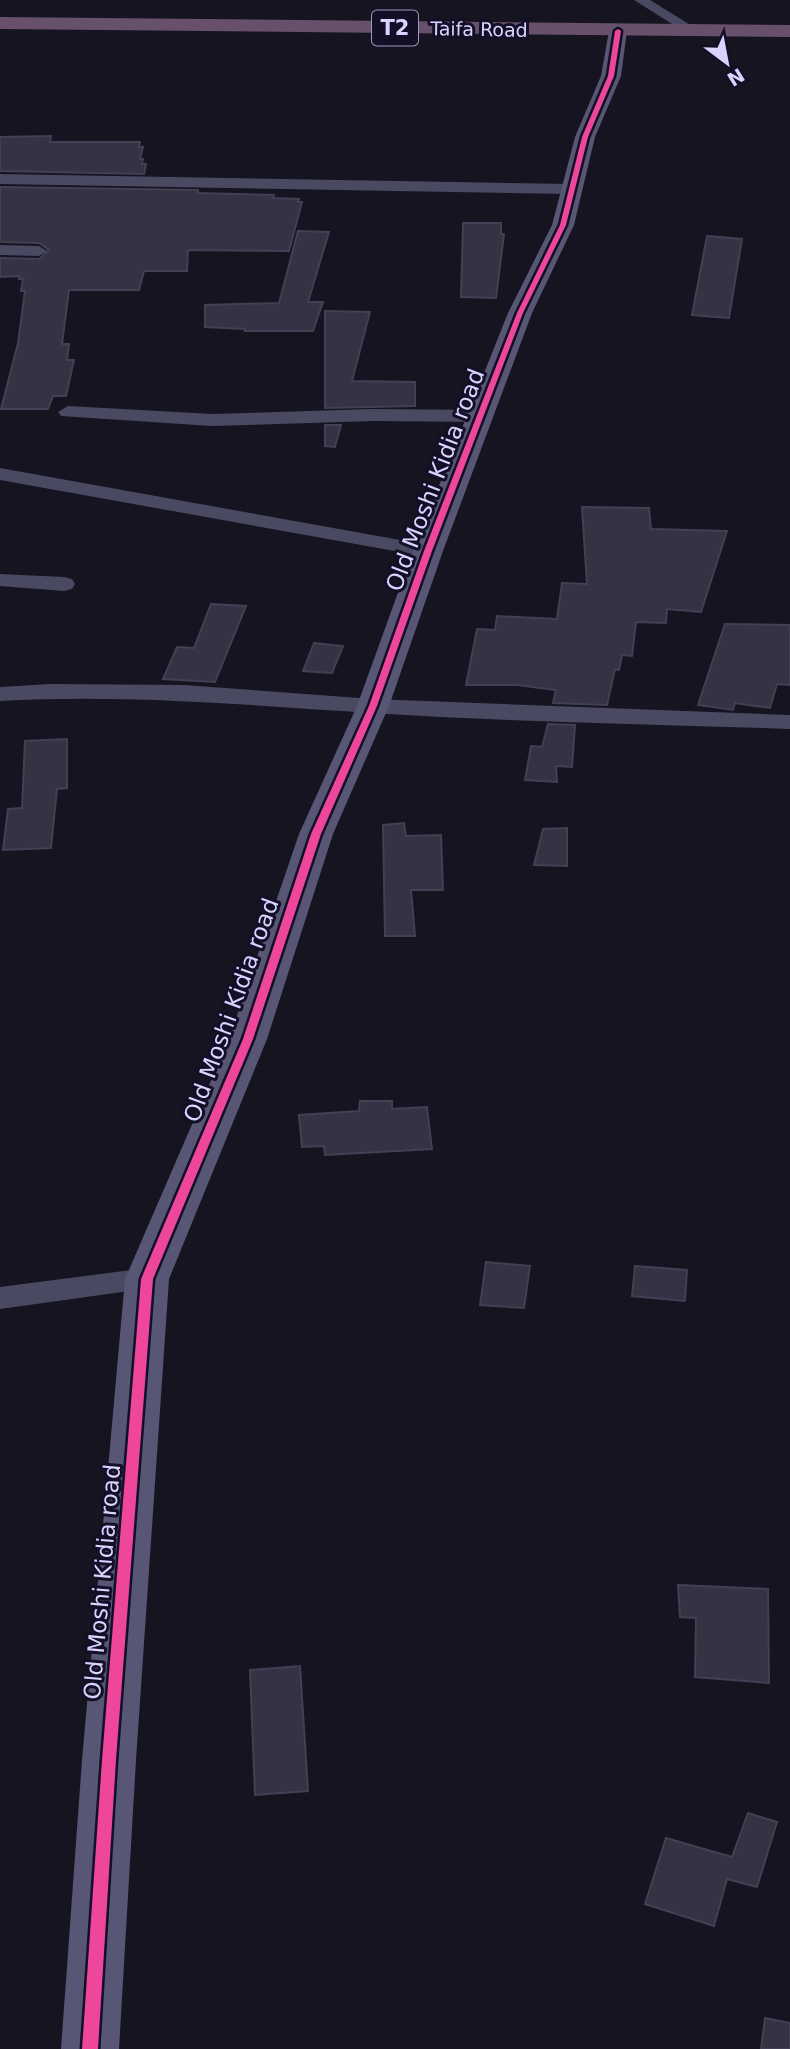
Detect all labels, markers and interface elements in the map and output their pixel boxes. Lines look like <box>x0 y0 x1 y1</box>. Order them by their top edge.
road number: T2 <box>372 10 418 46</box>
street label: Taifa Road <box>429 17 528 41</box>
north arrow <box>692 28 762 98</box>
text: N <box>723 64 749 91</box>
street label: Old Moshi Kidia road <box>381 365 489 595</box>
street label: Old Moshi Kidia road <box>178 895 284 1125</box>
street label: Old Moshi Kidia road <box>79 1463 125 1701</box>

